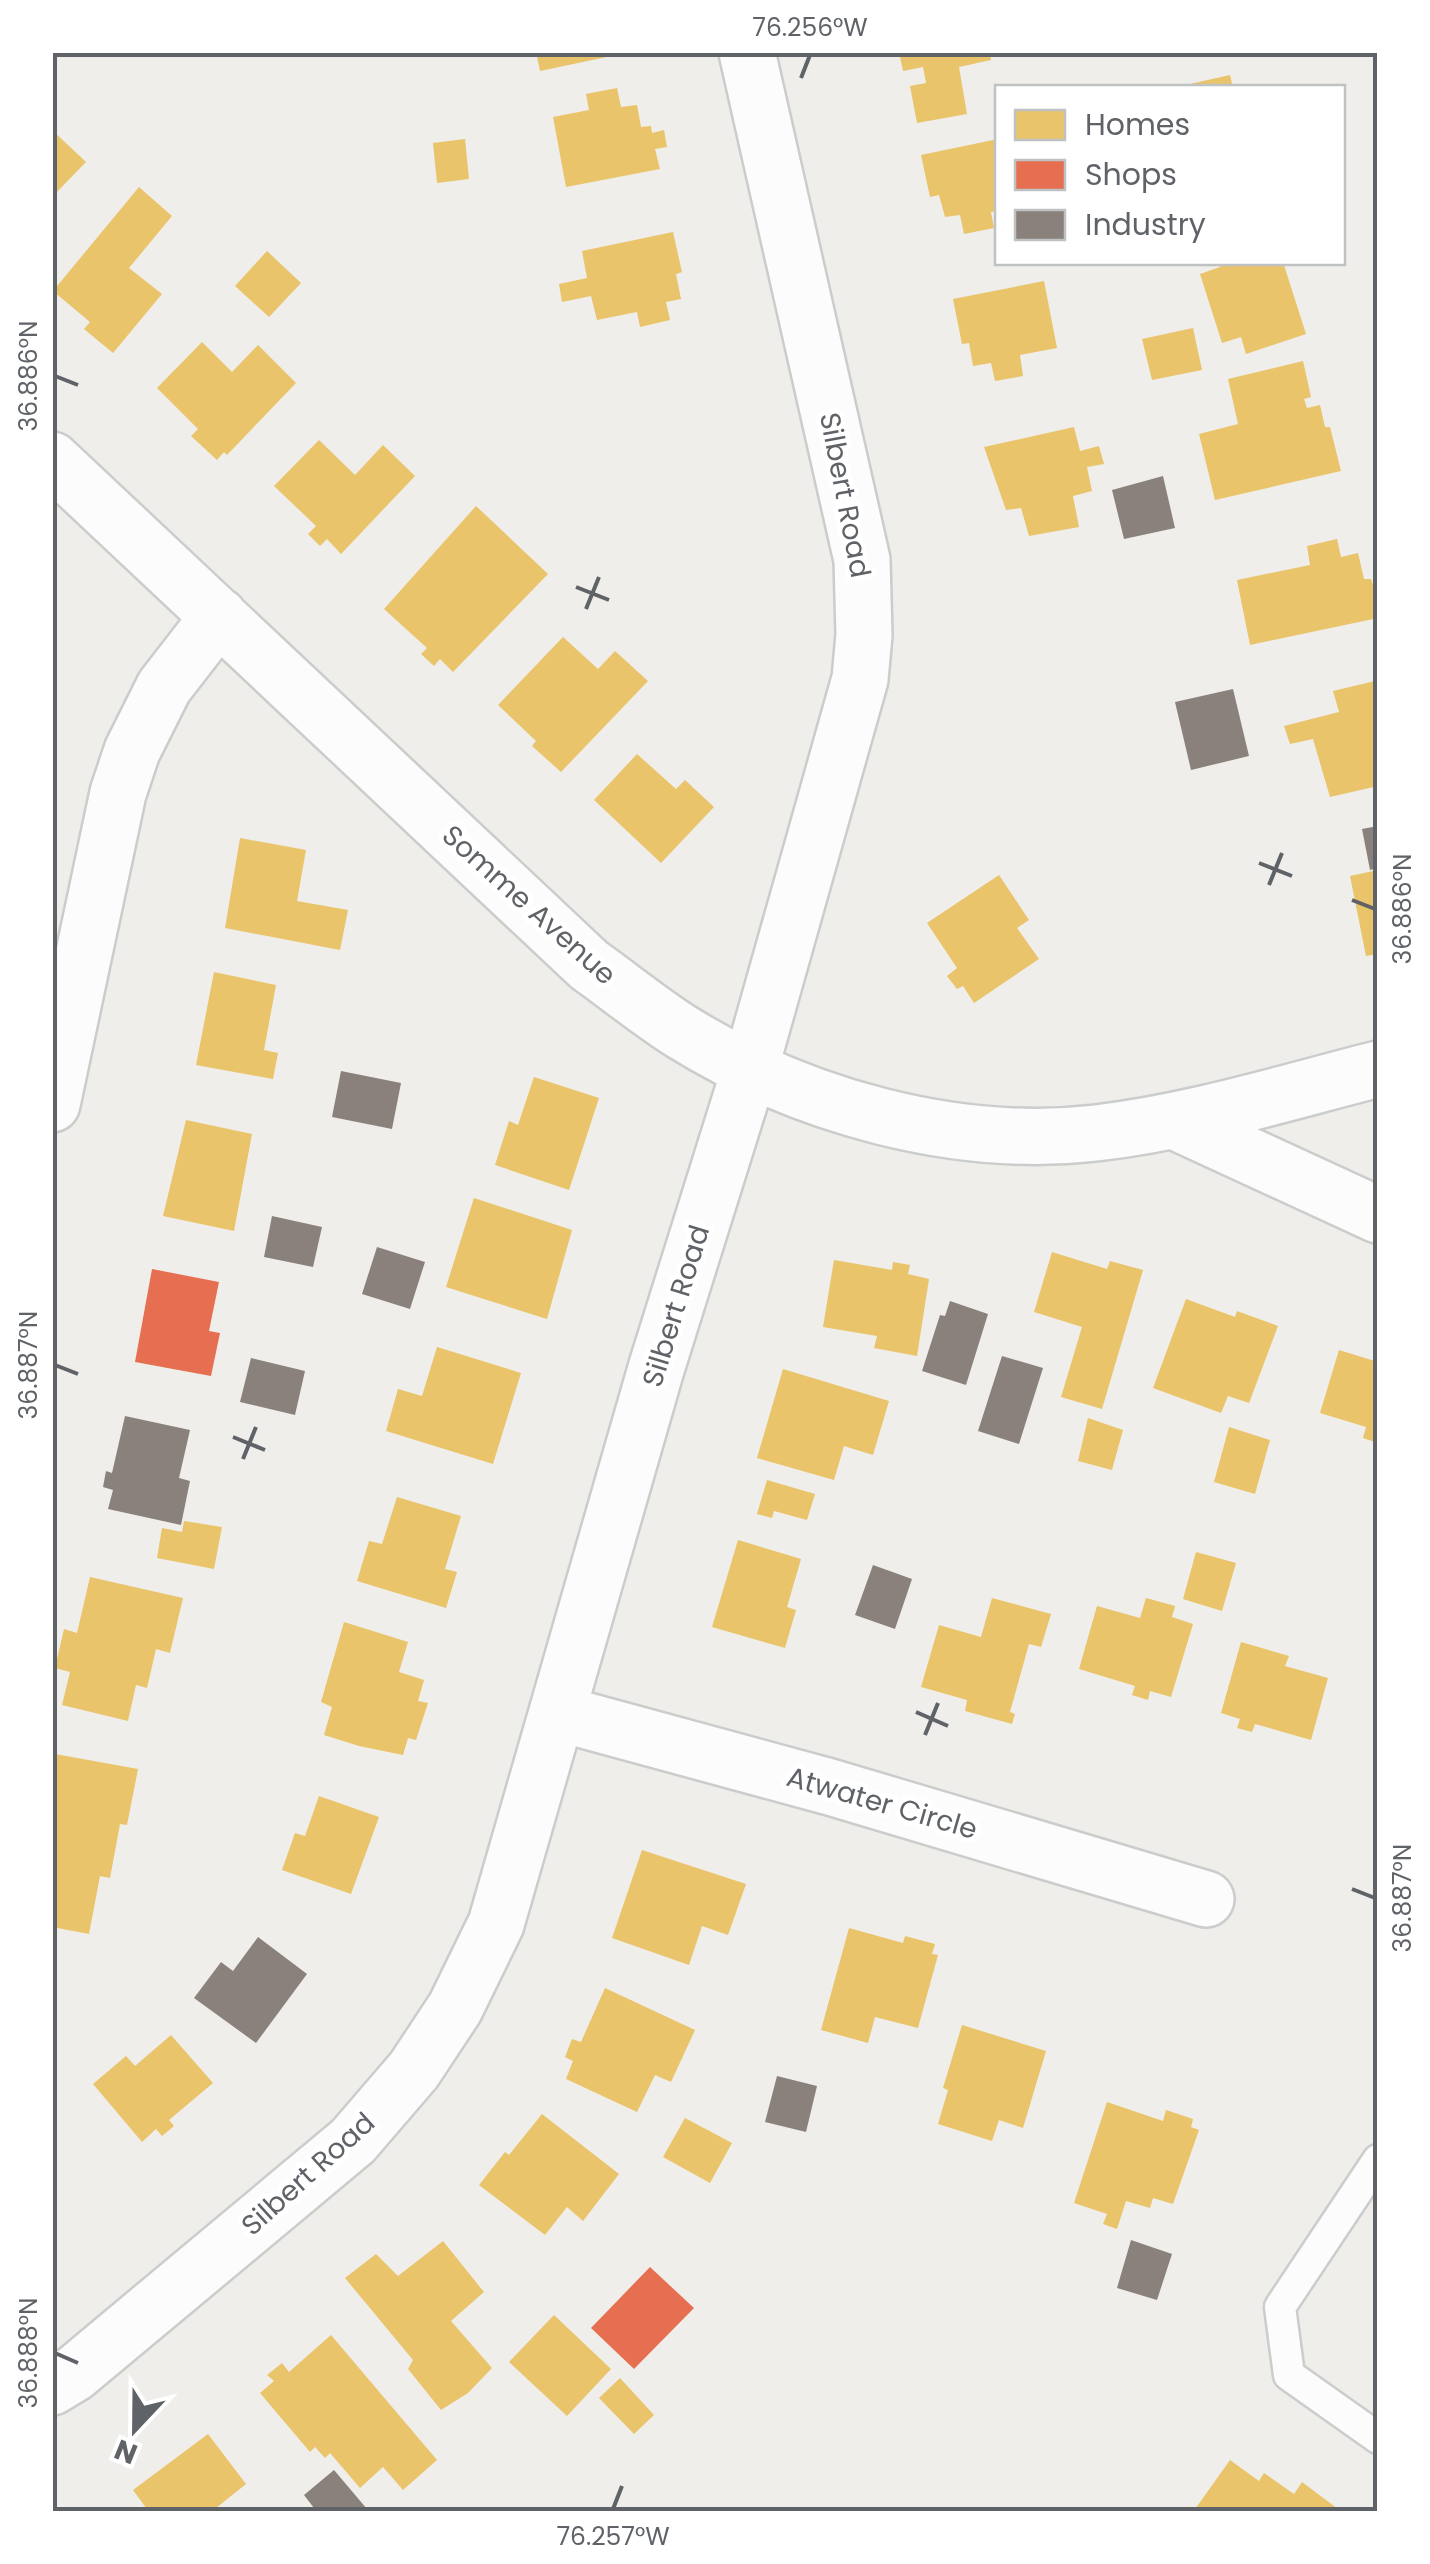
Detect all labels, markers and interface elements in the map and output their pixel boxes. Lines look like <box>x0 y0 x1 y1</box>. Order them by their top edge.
text: 76.256°W <box>752 10 868 45</box>
legend <box>995 85 1345 265</box>
text: Homes <box>1085 103 1190 146</box>
text: Shops <box>1085 153 1177 196</box>
text: Industry <box>1085 203 1206 246</box>
text: 36.886°N <box>11 320 46 432</box>
street label: Silbert Road <box>810 409 880 581</box>
street label: Somme Avenue <box>433 816 625 994</box>
text: 36.886°N <box>1385 853 1420 965</box>
street label: Silbert Road <box>633 1220 719 1392</box>
text: 36.887°N <box>11 1311 46 1419</box>
street label: Atwater Circle <box>782 1757 982 1849</box>
text: 36.887°N <box>1385 1844 1420 1952</box>
street label: Silbert Road <box>233 2103 383 2245</box>
text: 36.888°N <box>11 2297 46 2409</box>
north arrow <box>85 2379 185 2479</box>
text: N <box>109 2430 143 2474</box>
text: 76.257°W <box>556 2519 670 2554</box>

